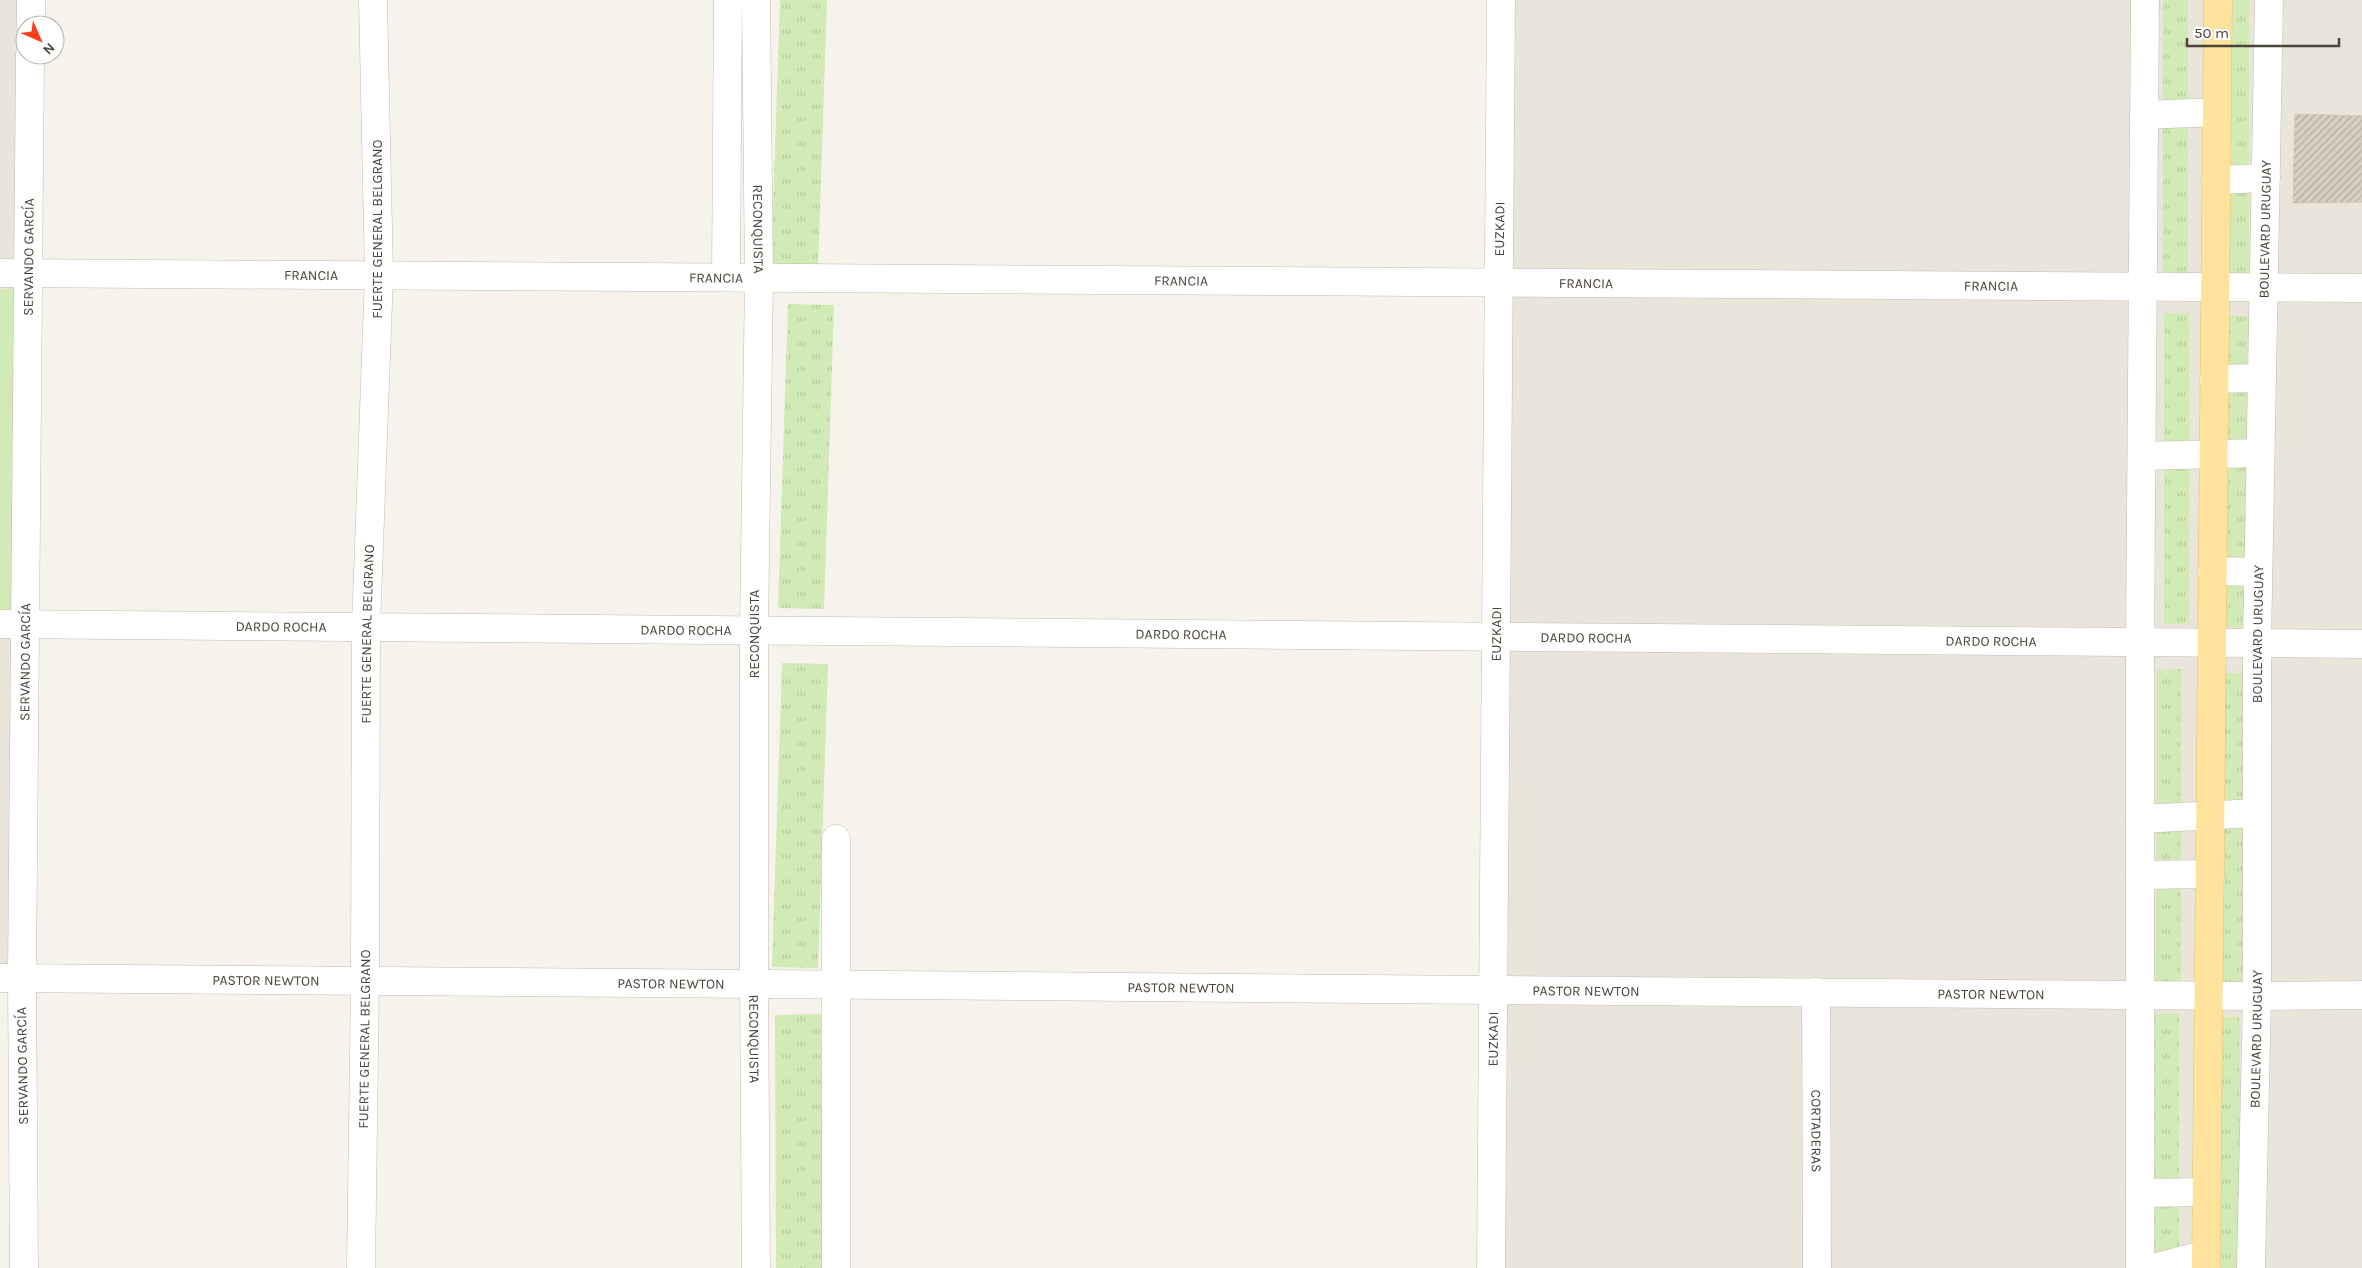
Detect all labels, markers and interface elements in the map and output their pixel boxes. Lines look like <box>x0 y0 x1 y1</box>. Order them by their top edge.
north arrow <box>15 15 65 65</box>
scale bar <box>2187 15 2340 47</box>
text: 50 m <box>2194 24 2229 42</box>
text: N <box>39 39 58 58</box>
street label: FUERTE GENERAL BELGRANO <box>369 139 386 319</box>
street label: BOULEVARD URUGUAY <box>2255 159 2275 299</box>
street label: RECONQUISTA <box>749 184 767 273</box>
street label: SERVANDO GARCÍA <box>20 198 38 316</box>
street label: EUZKADI <box>1491 201 1508 257</box>
street label: FRANCIA <box>284 267 338 284</box>
street label: FRANCIA <box>689 269 743 287</box>
street label: FRANCIA <box>1154 272 1208 290</box>
street label: FRANCIA <box>1559 275 1613 292</box>
street label: FRANCIA <box>1964 277 2018 295</box>
street label: FUERTE GENERAL BELGRANO <box>358 544 378 724</box>
street label: BOULEVARD URUGUAY <box>2249 564 2267 703</box>
street label: RECONQUISTA <box>746 590 763 678</box>
street label: SERVANDO GARCÍA <box>16 603 34 721</box>
street label: EUZKADI <box>1488 606 1505 662</box>
street label: DARDO ROCHA <box>235 618 327 636</box>
street label: DARDO ROCHA <box>640 621 732 639</box>
street label: DARDO ROCHA <box>1135 626 1227 643</box>
street label: DARDO ROCHA <box>1540 629 1632 647</box>
street label: DARDO ROCHA <box>1945 632 2037 650</box>
street label: FUERTE GENERAL BELGRANO <box>355 949 374 1129</box>
street label: BOULEVARD URUGUAY <box>2247 970 2266 1108</box>
street label: PASTOR NEWTON <box>212 972 320 990</box>
street label: PASTOR NEWTON <box>617 975 725 993</box>
street label: PASTOR NEWTON <box>1127 979 1235 997</box>
street label: PASTOR NEWTON <box>1532 982 1640 1000</box>
street label: PASTOR NEWTON <box>1937 985 2045 1003</box>
street label: RECONQUISTA <box>745 994 763 1083</box>
street label: SERVANDO GARCÍA <box>12 1007 32 1125</box>
street label: EUZKADI <box>1485 1011 1502 1067</box>
street label: CORTADERAS <box>1807 1090 1825 1172</box>

